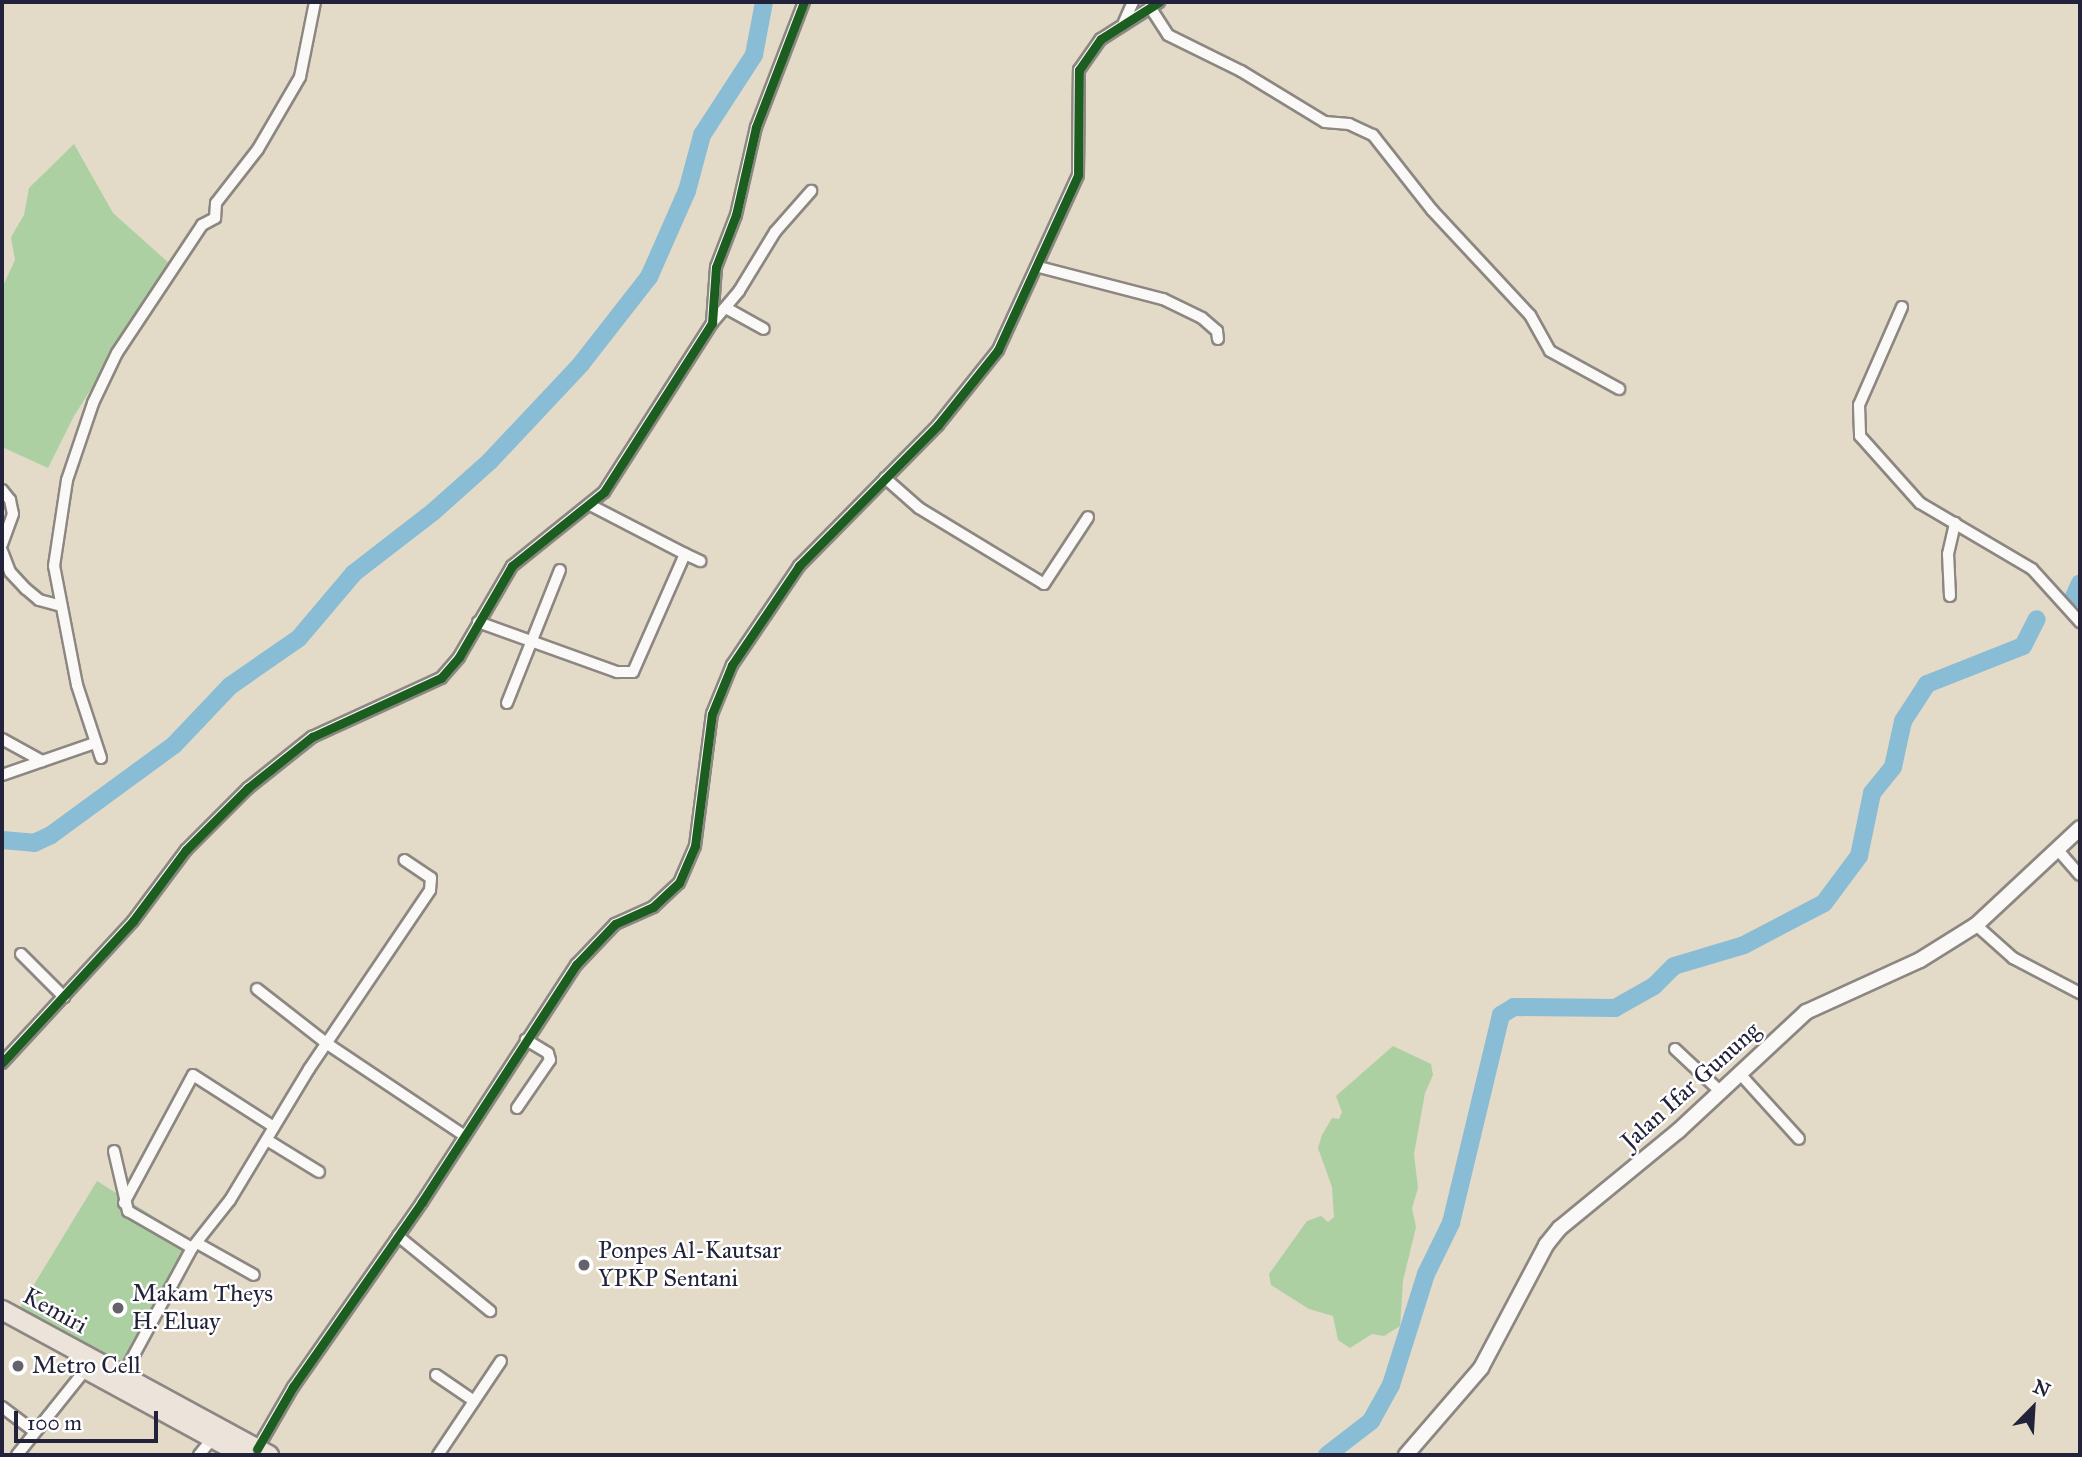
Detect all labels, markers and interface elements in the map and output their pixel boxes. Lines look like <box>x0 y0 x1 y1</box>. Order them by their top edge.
street label: Jalan Ifar Gunung <box>1616 1016 1766 1156</box>
place label: Ponpes Al-Kautsar YPKP Sentani <box>598 1237 781 1293</box>
marker: Ponpes Al-Kautsar YPKP Sentani <box>576 1257 592 1273</box>
place label: Makam Theys H. Eluay <box>132 1280 273 1336</box>
street label: Kemiri <box>18 1282 92 1340</box>
marker: Makam Theys H. Eluay <box>110 1300 126 1316</box>
place label: Metro Cell <box>32 1352 141 1380</box>
marker: Metro Cell <box>10 1358 26 1374</box>
north arrow <box>1998 1373 2068 1443</box>
text: N <box>2030 1375 2054 1402</box>
scale bar <box>18 1398 161 1442</box>
text: 100 m <box>27 1410 82 1436</box>

